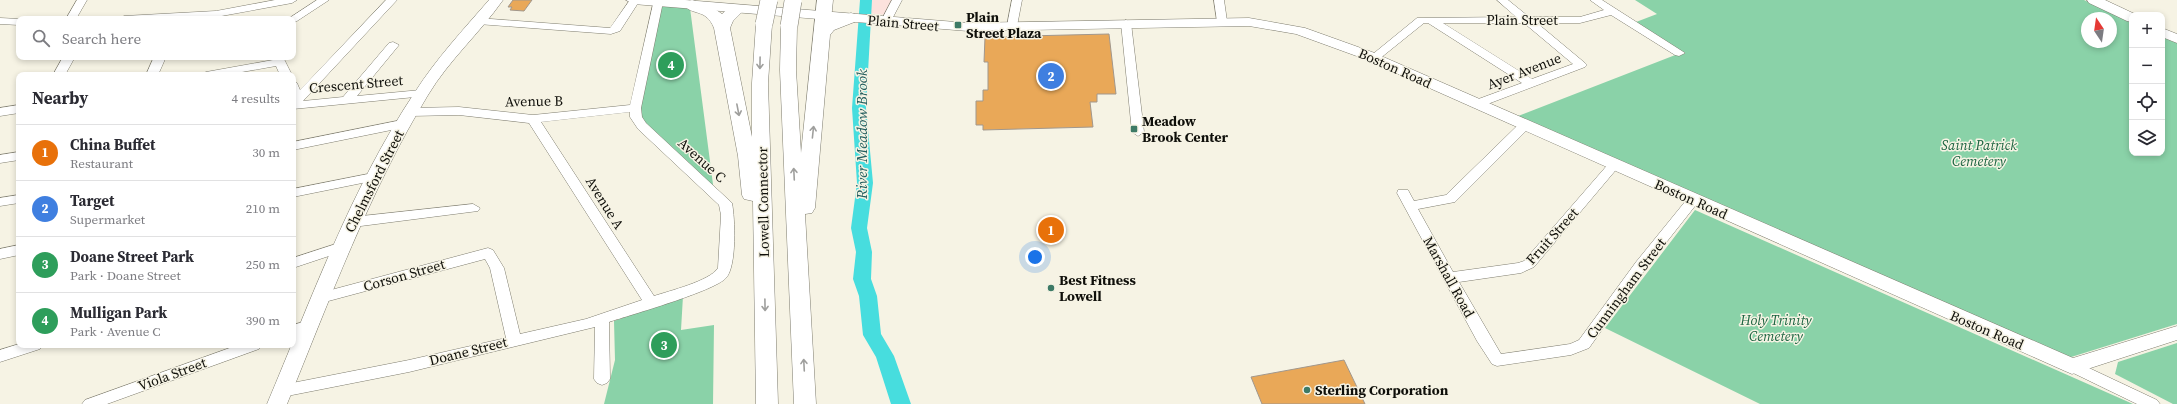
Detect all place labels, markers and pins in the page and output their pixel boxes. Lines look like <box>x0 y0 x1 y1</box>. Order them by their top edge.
place label: Plain Street Plaza <box>966 7 1042 43</box>
marker: Plain Street Plaza <box>953 20 963 30</box>
pin: 4 <box>658 50 684 80</box>
pin: 2 <box>1038 61 1064 91</box>
place label: Meadow Brook Center <box>1142 111 1228 147</box>
marker: Meadow Brook Center <box>1129 124 1139 134</box>
pin: 1 <box>1038 215 1064 245</box>
place label: Best Fitness Lowell <box>1059 270 1136 306</box>
marker: Best Fitness Lowell <box>1046 283 1056 293</box>
pin: 3 <box>651 330 677 360</box>
place label: Sterling Corporation <box>1315 380 1449 400</box>
marker: Sterling Corporation <box>1302 385 1312 395</box>

